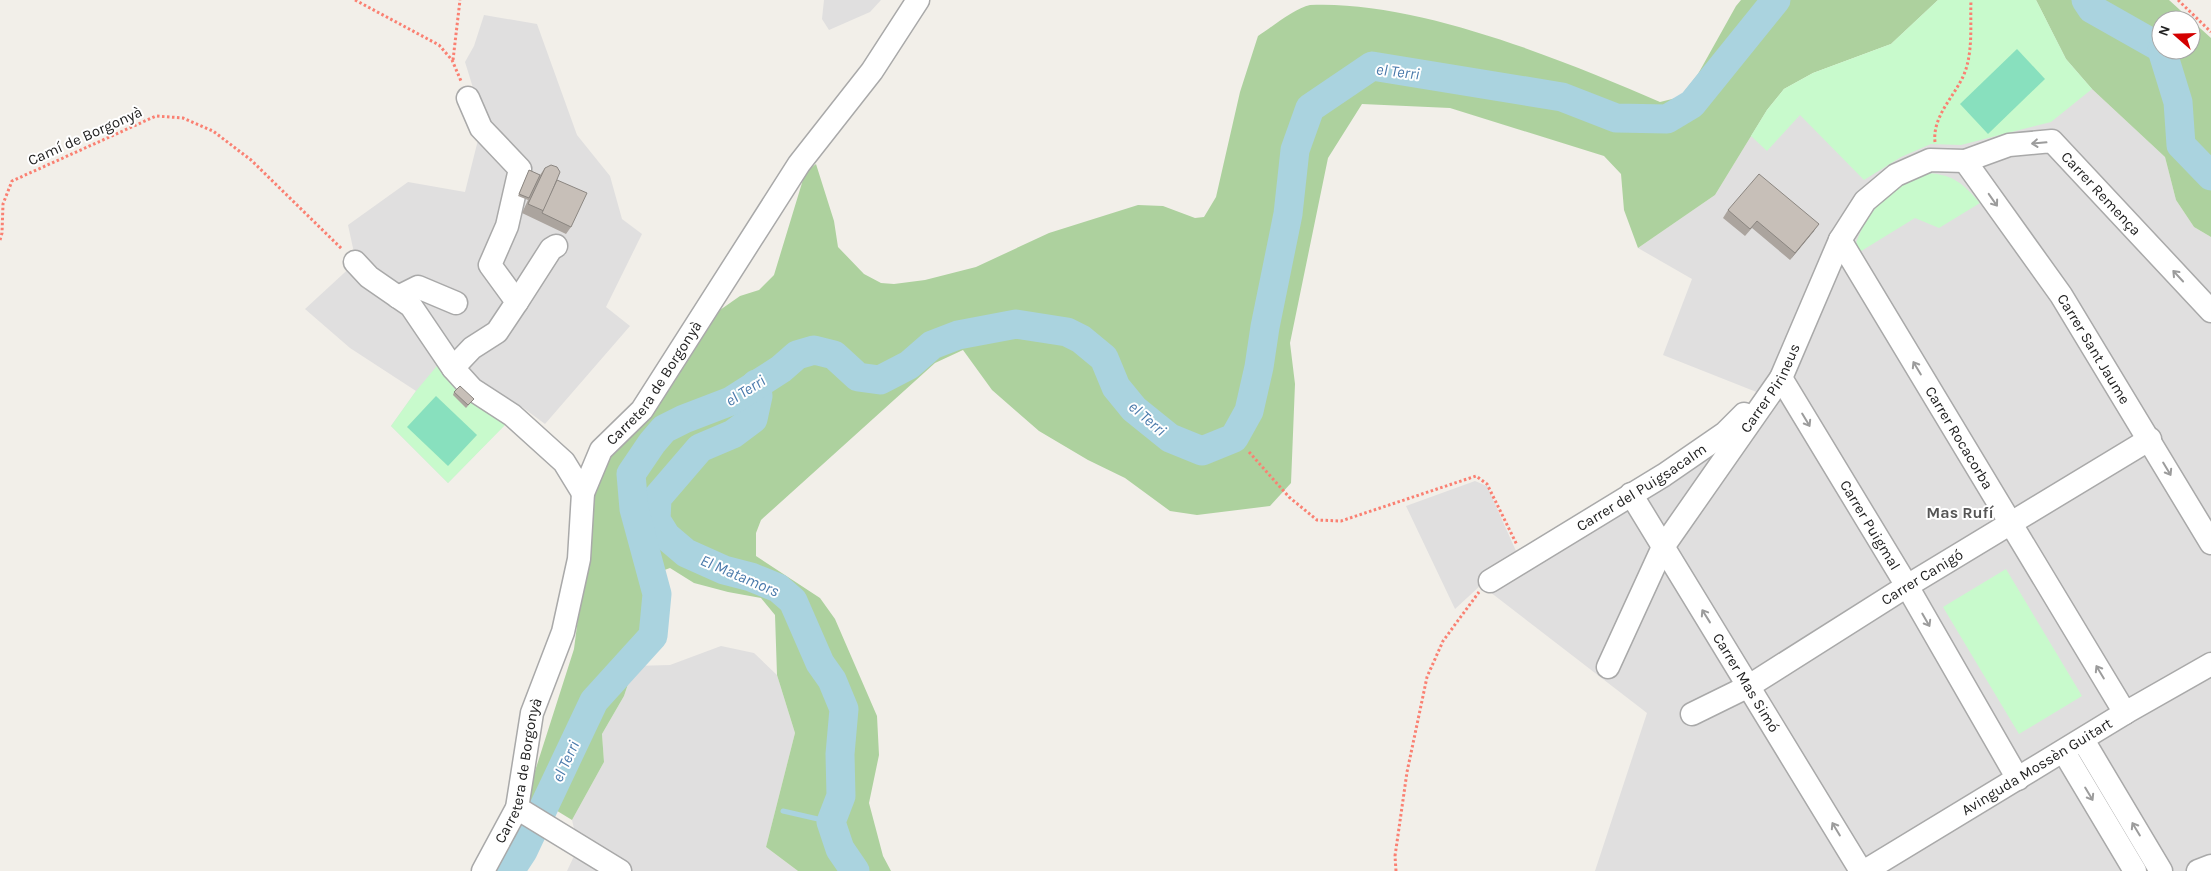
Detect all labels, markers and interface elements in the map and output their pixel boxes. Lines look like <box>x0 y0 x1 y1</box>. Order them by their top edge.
north arrow <box>2151 10 2201 60</box>
text: N <box>2155 23 2174 38</box>
water label: el Terri <box>1375 59 1421 84</box>
street label: Camí de Borgonyà <box>25 103 145 169</box>
one-way arrow <box>2031 138 2047 147</box>
street label: Carrer Remença <box>2057 148 2145 239</box>
one-way arrow <box>1988 193 1999 206</box>
one-way arrow <box>2172 269 2184 282</box>
street label: Carrer Sant Jaume <box>2053 291 2134 408</box>
street label: Carretera de Borgonyà <box>602 317 706 449</box>
street label: Carrer Pirineus <box>1736 341 1804 436</box>
one-way arrow <box>1911 361 1921 375</box>
water label: el Terri <box>722 371 769 410</box>
street label: Carrer Rocacorba <box>1921 383 1997 493</box>
water label: el Terri <box>1125 397 1170 440</box>
one-way arrow <box>1802 413 1812 427</box>
street label: Carrer del Puigsacalm <box>1573 440 1710 535</box>
one-way arrow <box>2163 461 2173 475</box>
street label: Carrer Puigmal <box>1836 477 1904 573</box>
district label: Mas Rufí <box>1926 503 1994 522</box>
street label: Carrer Canigó <box>1878 545 1966 609</box>
water label: El Matamors <box>698 550 782 601</box>
one-way arrow <box>1700 609 1710 623</box>
one-way arrow <box>1921 612 1931 626</box>
street label: Carrer Mas Simó <box>1709 630 1783 736</box>
one-way arrow <box>2095 665 2105 679</box>
street label: Carretera de Borgonyà <box>491 695 546 846</box>
street label: Avinguda Mossèn Guitart <box>1958 714 2116 819</box>
water label: el Terri <box>548 737 583 785</box>
one-way arrow <box>2084 787 2094 801</box>
one-way arrow <box>1830 823 1840 837</box>
one-way arrow <box>2131 823 2141 837</box>

